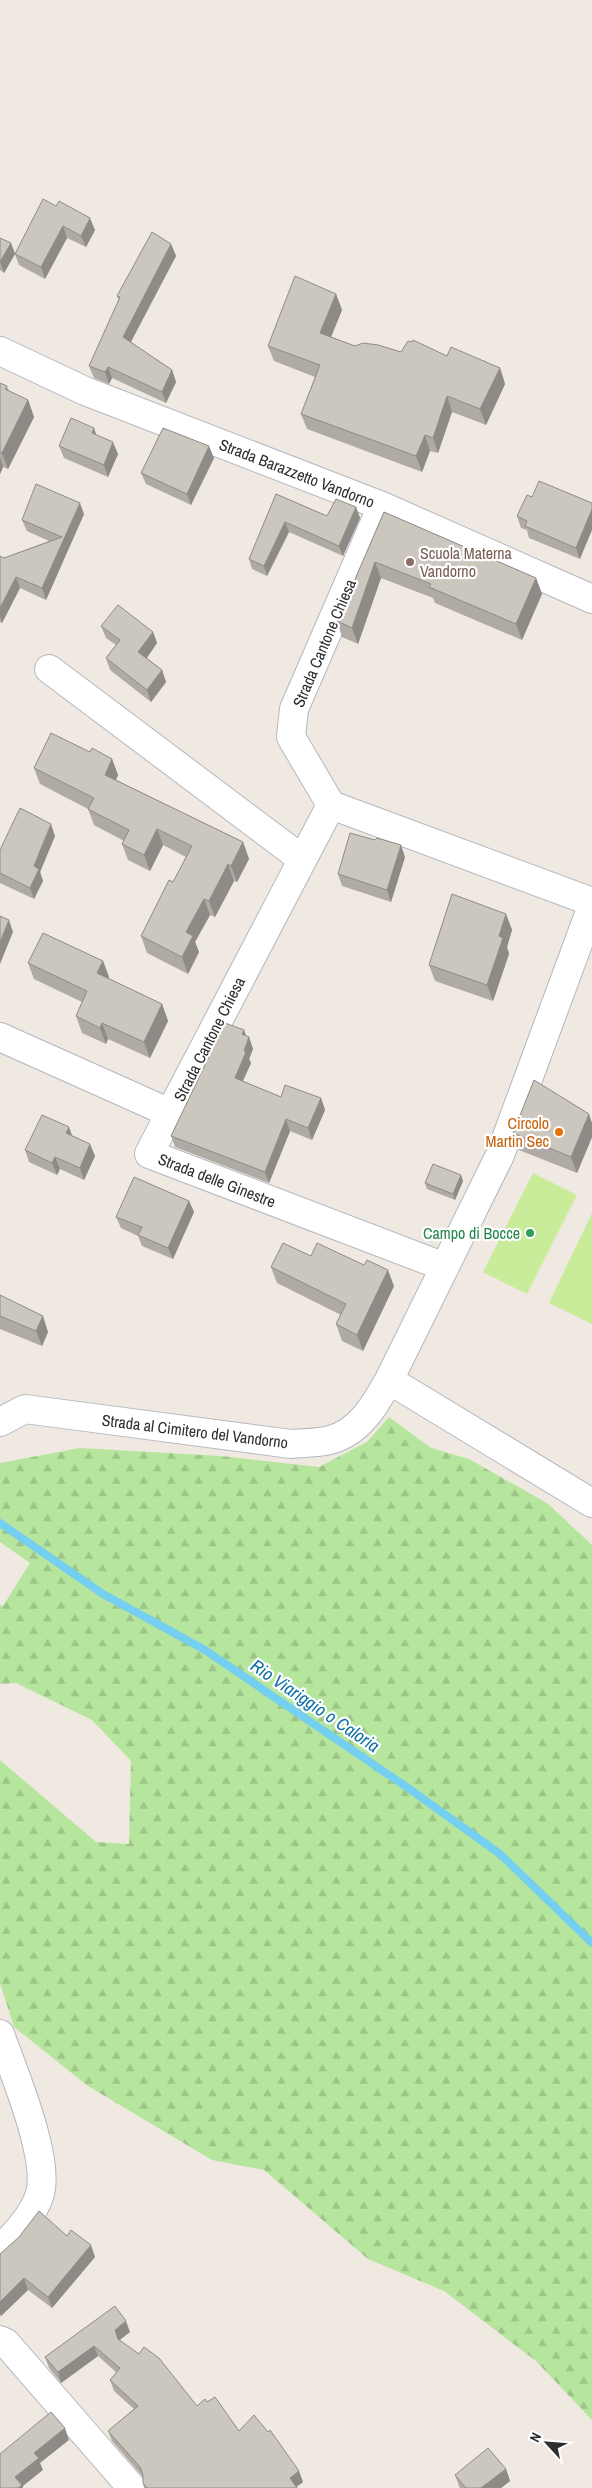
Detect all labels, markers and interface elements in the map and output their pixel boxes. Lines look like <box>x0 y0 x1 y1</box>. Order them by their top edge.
street label: Strada Barazzetto Vandorno <box>216 433 378 513</box>
place label: Scuola Materna Vandorno <box>420 542 513 582</box>
marker: Scuola Materna Vandorno <box>404 556 416 568</box>
street label: Strada Cantone Chiesa <box>287 575 361 710</box>
street label: Strada Cantone Chiesa <box>168 972 250 1105</box>
place label: Circolo Martin Sec <box>486 1112 549 1152</box>
marker: Circolo Martin Sec <box>553 1126 565 1138</box>
street label: Strada delle Ginestre <box>155 1148 279 1212</box>
place label: Campo di Bocce <box>423 1222 520 1244</box>
marker: Campo di Bocce <box>524 1227 536 1239</box>
street label: Strada al Cimitero del Vandorno <box>101 1409 289 1453</box>
water label: Rio Viariggio o Caloria <box>246 1653 385 1758</box>
north arrow <box>522 2418 572 2468</box>
text: N <box>525 2430 545 2445</box>

